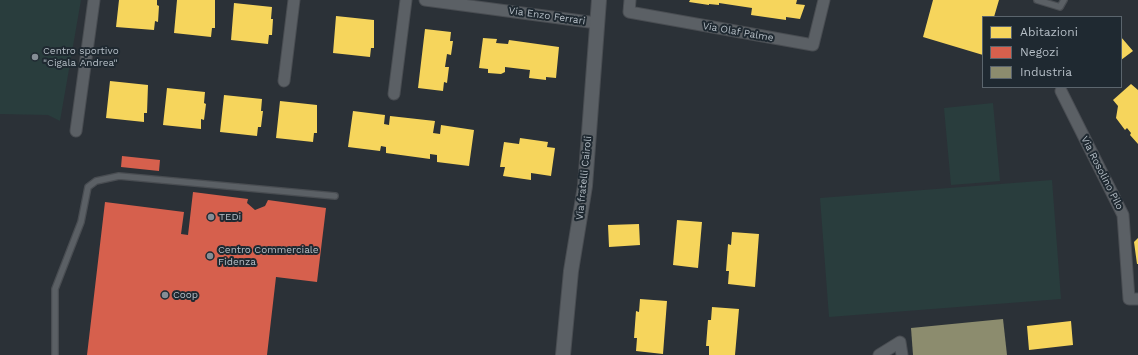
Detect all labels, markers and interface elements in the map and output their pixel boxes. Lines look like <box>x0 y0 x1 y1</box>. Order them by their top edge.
street label: Via Enzo Ferrari <box>508 5 586 27</box>
legend <box>982 16 1122 88</box>
street label: Via Olaf Palme <box>702 20 774 44</box>
text: Abitazioni <box>1020 25 1078 39</box>
place label: Centro sportivo "Cigala Andrea" <box>43 45 119 68</box>
text: Negozi <box>1020 45 1059 59</box>
marker: Centro sportivo "Cigala Andrea" <box>30 52 40 62</box>
text: Industria <box>1020 65 1072 79</box>
street label: Via Rosolino Pilo <box>1078 134 1126 212</box>
street label: Via fratelli Cairoli <box>574 135 594 221</box>
place label: TEDi <box>219 211 241 223</box>
marker: TEDi <box>206 212 216 222</box>
place label: Centro Commerciale Fidenza <box>218 244 319 268</box>
marker: Centro Commerciale Fidenza <box>205 251 215 261</box>
place label: Coop <box>173 289 198 301</box>
marker: Coop <box>160 290 170 300</box>

